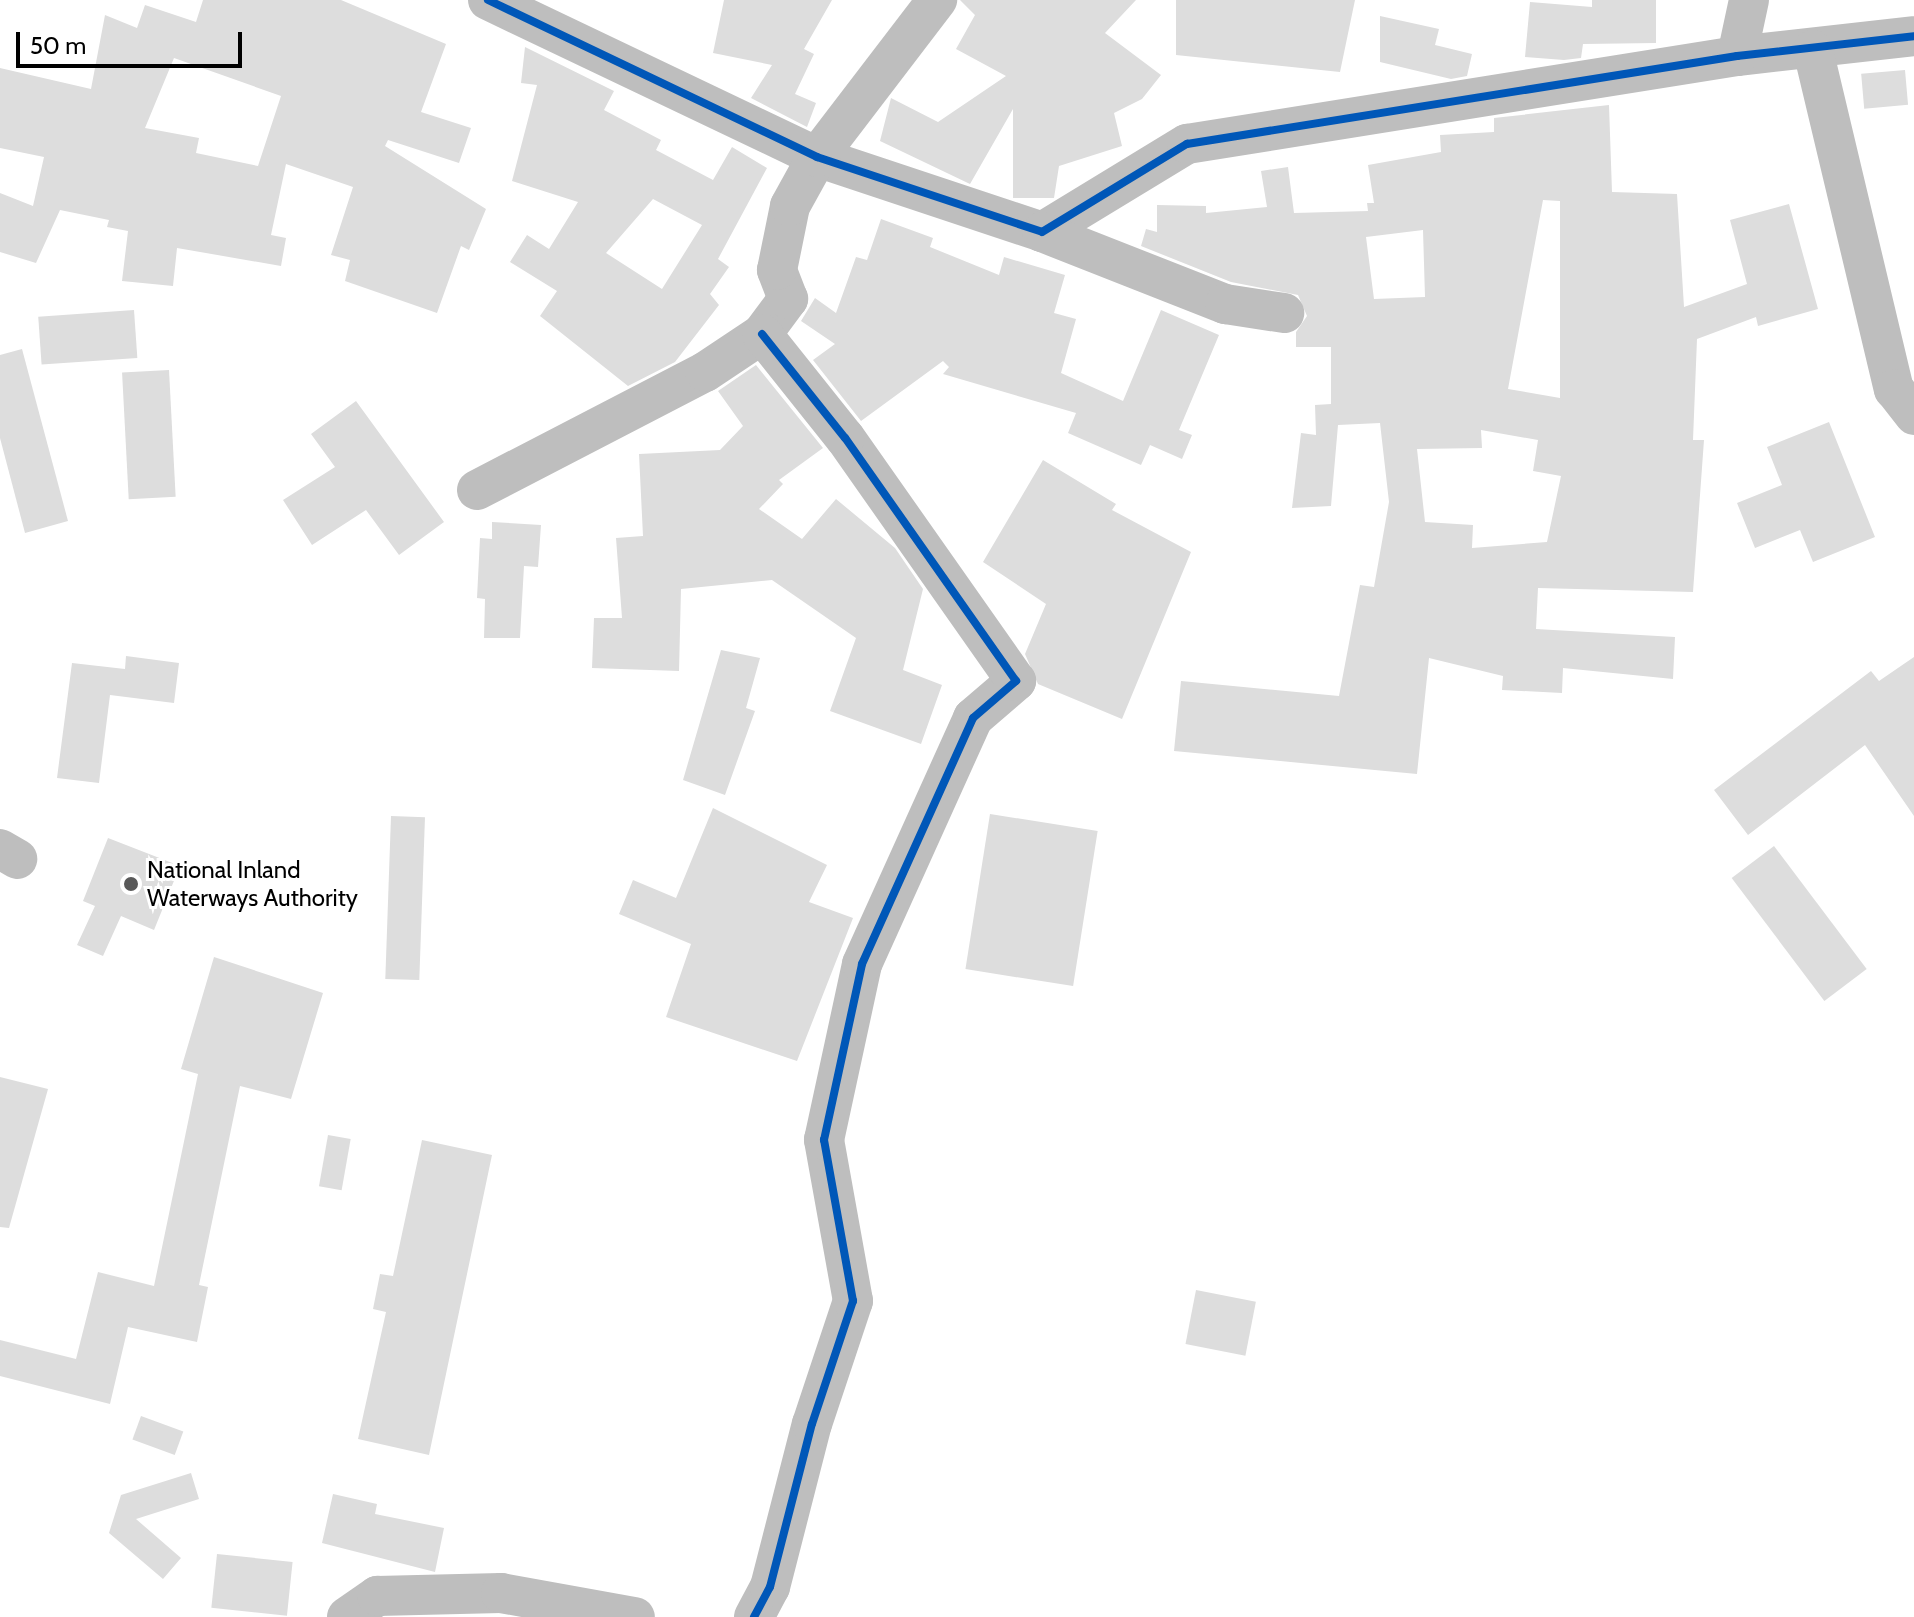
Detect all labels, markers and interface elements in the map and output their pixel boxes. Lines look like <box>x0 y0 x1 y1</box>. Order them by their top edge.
scale bar <box>20 16 246 66</box>
text: 50 m <box>30 31 86 60</box>
place label: National Inland Waterways Authority <box>147 856 358 912</box>
marker: National Inland Waterways Authority <box>122 875 140 893</box>

